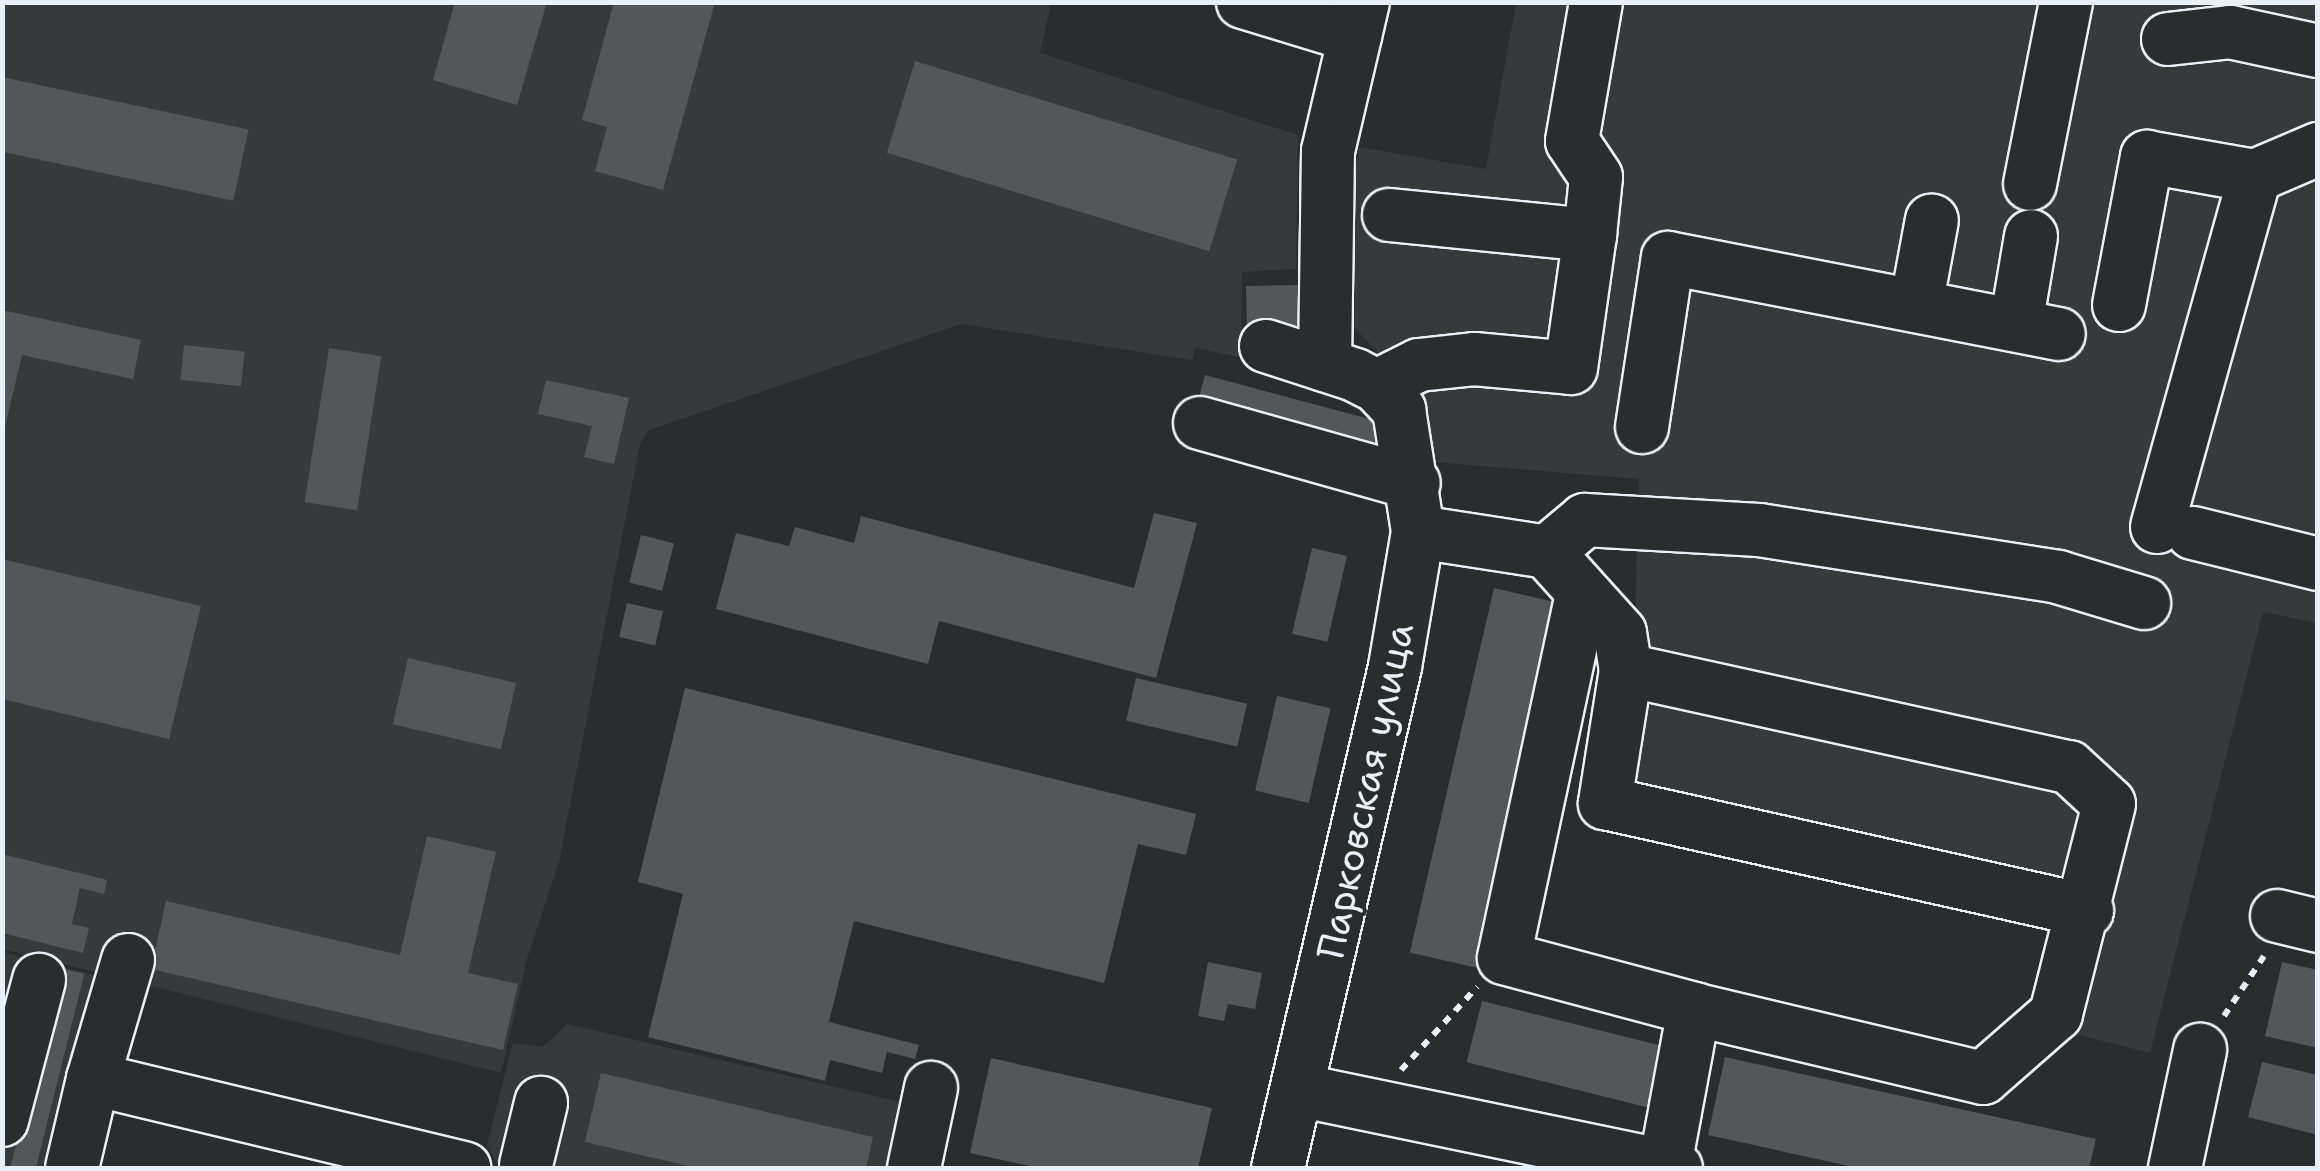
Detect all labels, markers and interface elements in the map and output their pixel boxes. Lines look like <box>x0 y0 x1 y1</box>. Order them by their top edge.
street label: Парковская улица <box>1307 619 1423 963</box>

